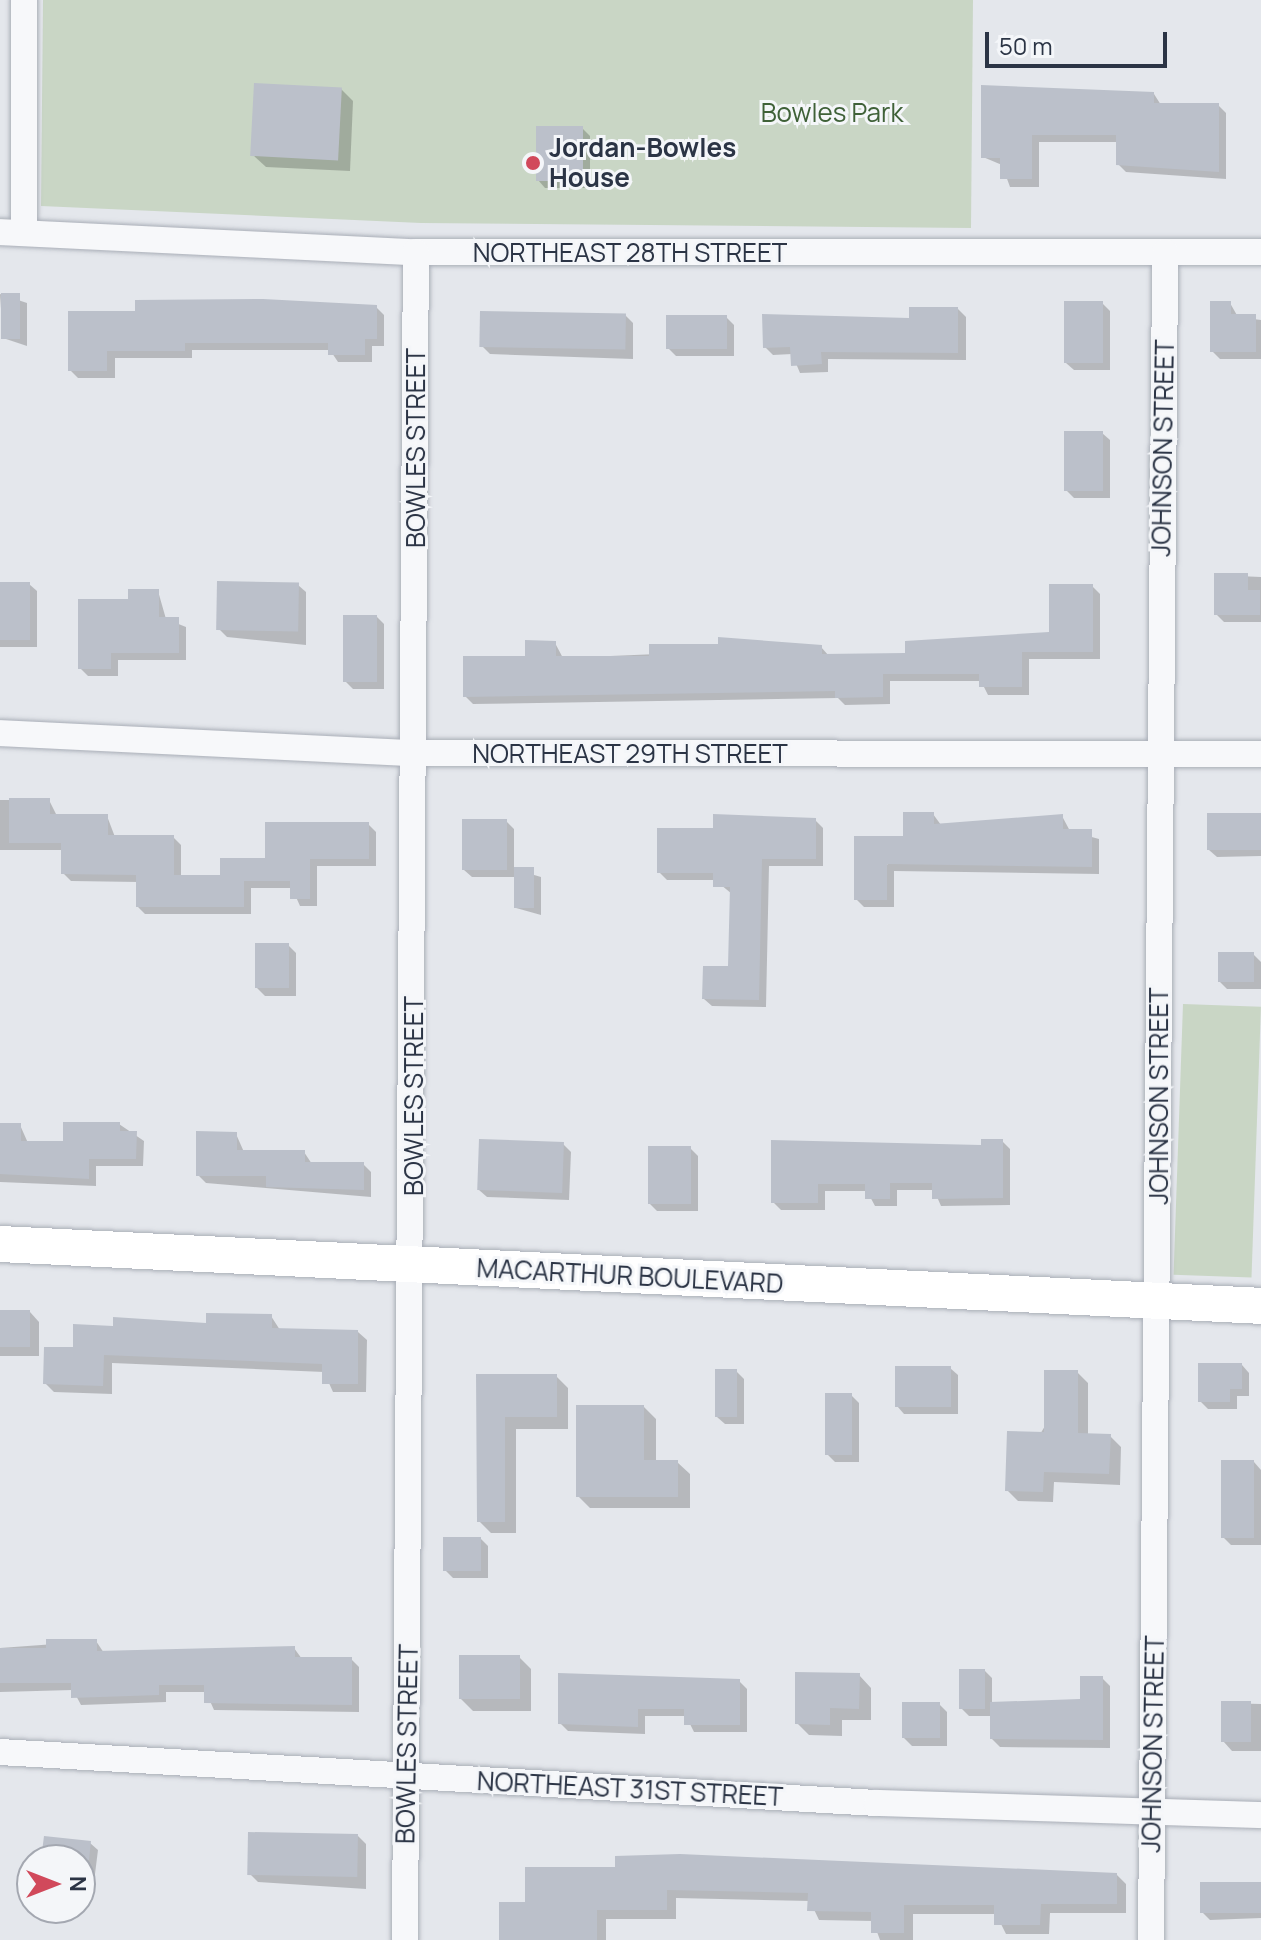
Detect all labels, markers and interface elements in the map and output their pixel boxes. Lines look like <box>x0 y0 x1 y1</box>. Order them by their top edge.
scale bar <box>989 16 1171 66</box>
text: 50 m <box>999 29 1053 62</box>
park label: Bowles Park <box>761 97 903 129</box>
place label: Jordan-Bowles House <box>549 132 736 194</box>
marker: Jordan-Bowles House <box>524 154 542 172</box>
street label: NORTHEAST 28TH STREET <box>472 237 788 269</box>
street label: JOHNSON STREET <box>1146 339 1180 557</box>
street label: BOWLES STREET <box>400 348 432 548</box>
street label: NORTHEAST 29TH STREET <box>472 738 788 770</box>
street label: JOHNSON STREET <box>1143 987 1175 1205</box>
street label: BOWLES STREET <box>398 996 430 1196</box>
street label: MACARTHUR BOULEVARD <box>476 1252 784 1300</box>
street label: JOHNSON STREET <box>1136 1635 1170 1853</box>
street label: BOWLES STREET <box>390 1644 424 1844</box>
street label: NORTHEAST 31ST STREET <box>475 1765 785 1813</box>
north arrow <box>16 1844 96 1924</box>
text: N <box>63 1876 93 1892</box>

